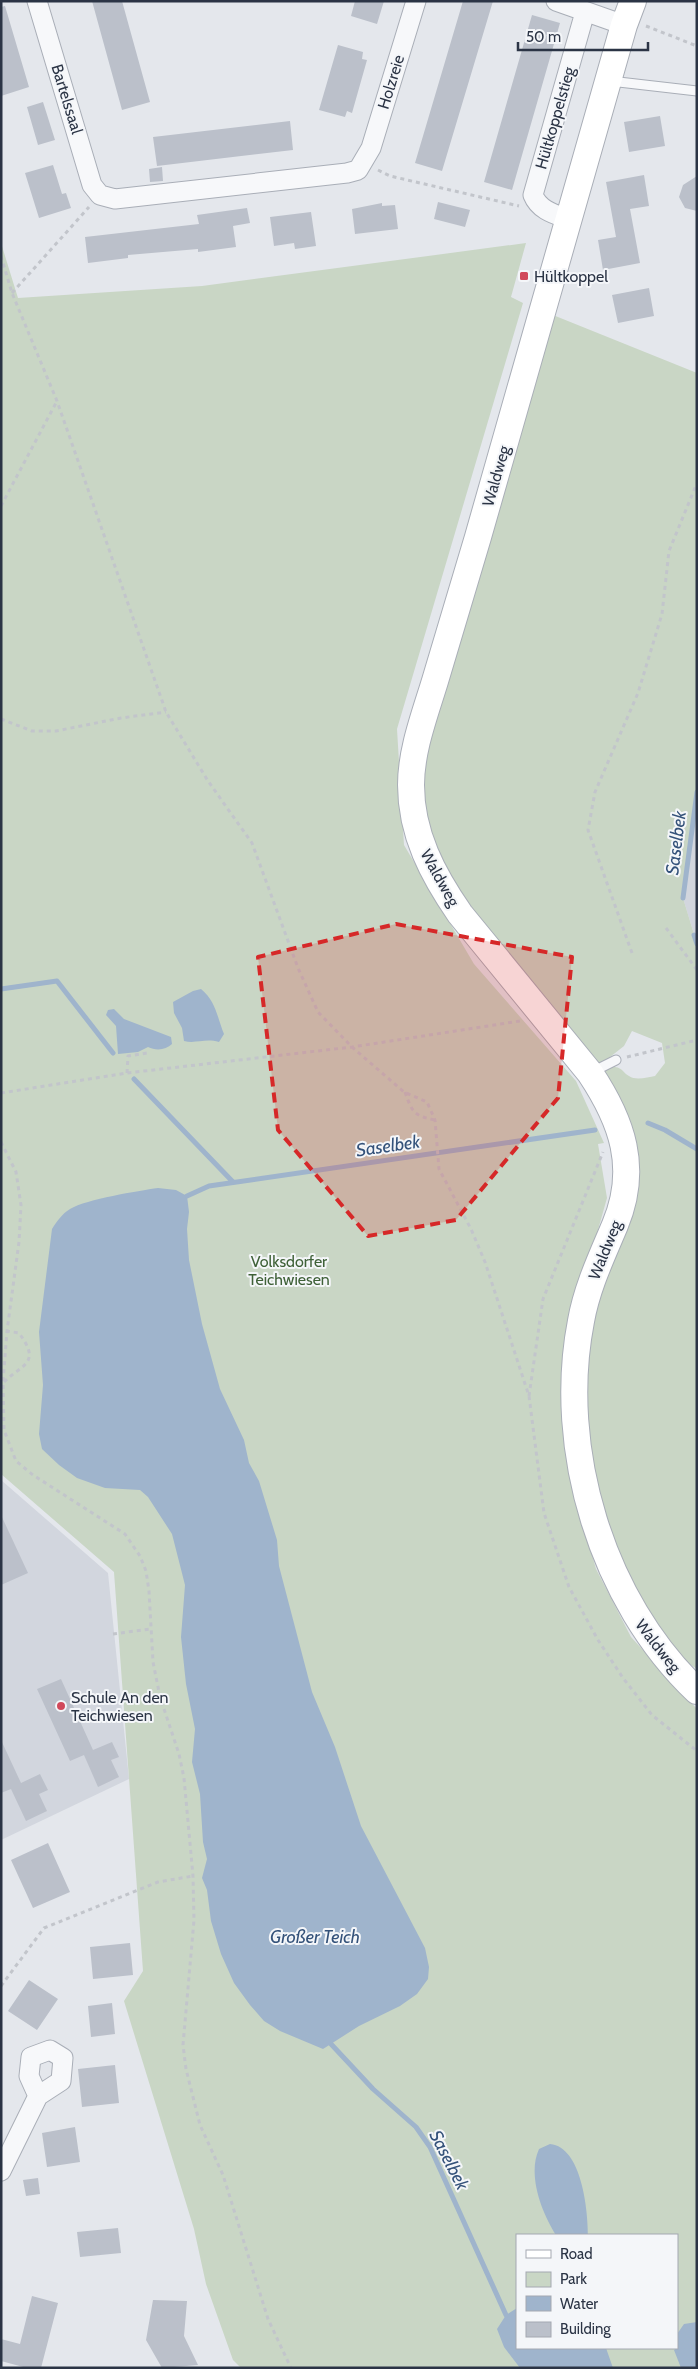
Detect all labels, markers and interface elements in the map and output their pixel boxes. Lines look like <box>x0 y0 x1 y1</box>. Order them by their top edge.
scale bar <box>518 20 648 52</box>
text: 50 m <box>526 28 561 46</box>
street label: Holzreie <box>374 53 408 111</box>
street label: Bartelssaal <box>47 62 87 136</box>
street label: Hültkoppelstieg <box>531 64 579 171</box>
place label: Hültkoppel <box>534 267 608 286</box>
marker: Hültkoppel <box>518 270 530 282</box>
street label: Waldweg <box>478 442 514 509</box>
water label: Saselbek <box>661 809 691 876</box>
street label: Waldweg <box>417 846 464 911</box>
water label: Saselbek <box>355 1130 423 1161</box>
street label: Waldweg <box>584 1217 626 1283</box>
park label: Volksdorfer Teichwiesen <box>248 1252 330 1289</box>
street label: Waldweg <box>631 1616 685 1677</box>
place label: Schule An den Teichwiesen <box>71 1688 169 1725</box>
marker: Schule An den Teichwiesen <box>55 1700 67 1712</box>
water label: Großer Teich <box>270 1926 360 1948</box>
water label: Saselbek <box>425 2126 474 2195</box>
legend <box>516 2234 678 2349</box>
text: Road <box>560 2245 593 2263</box>
text: Park <box>560 2270 587 2288</box>
text: Water <box>560 2295 598 2313</box>
text: Building <box>560 2320 611 2338</box>

